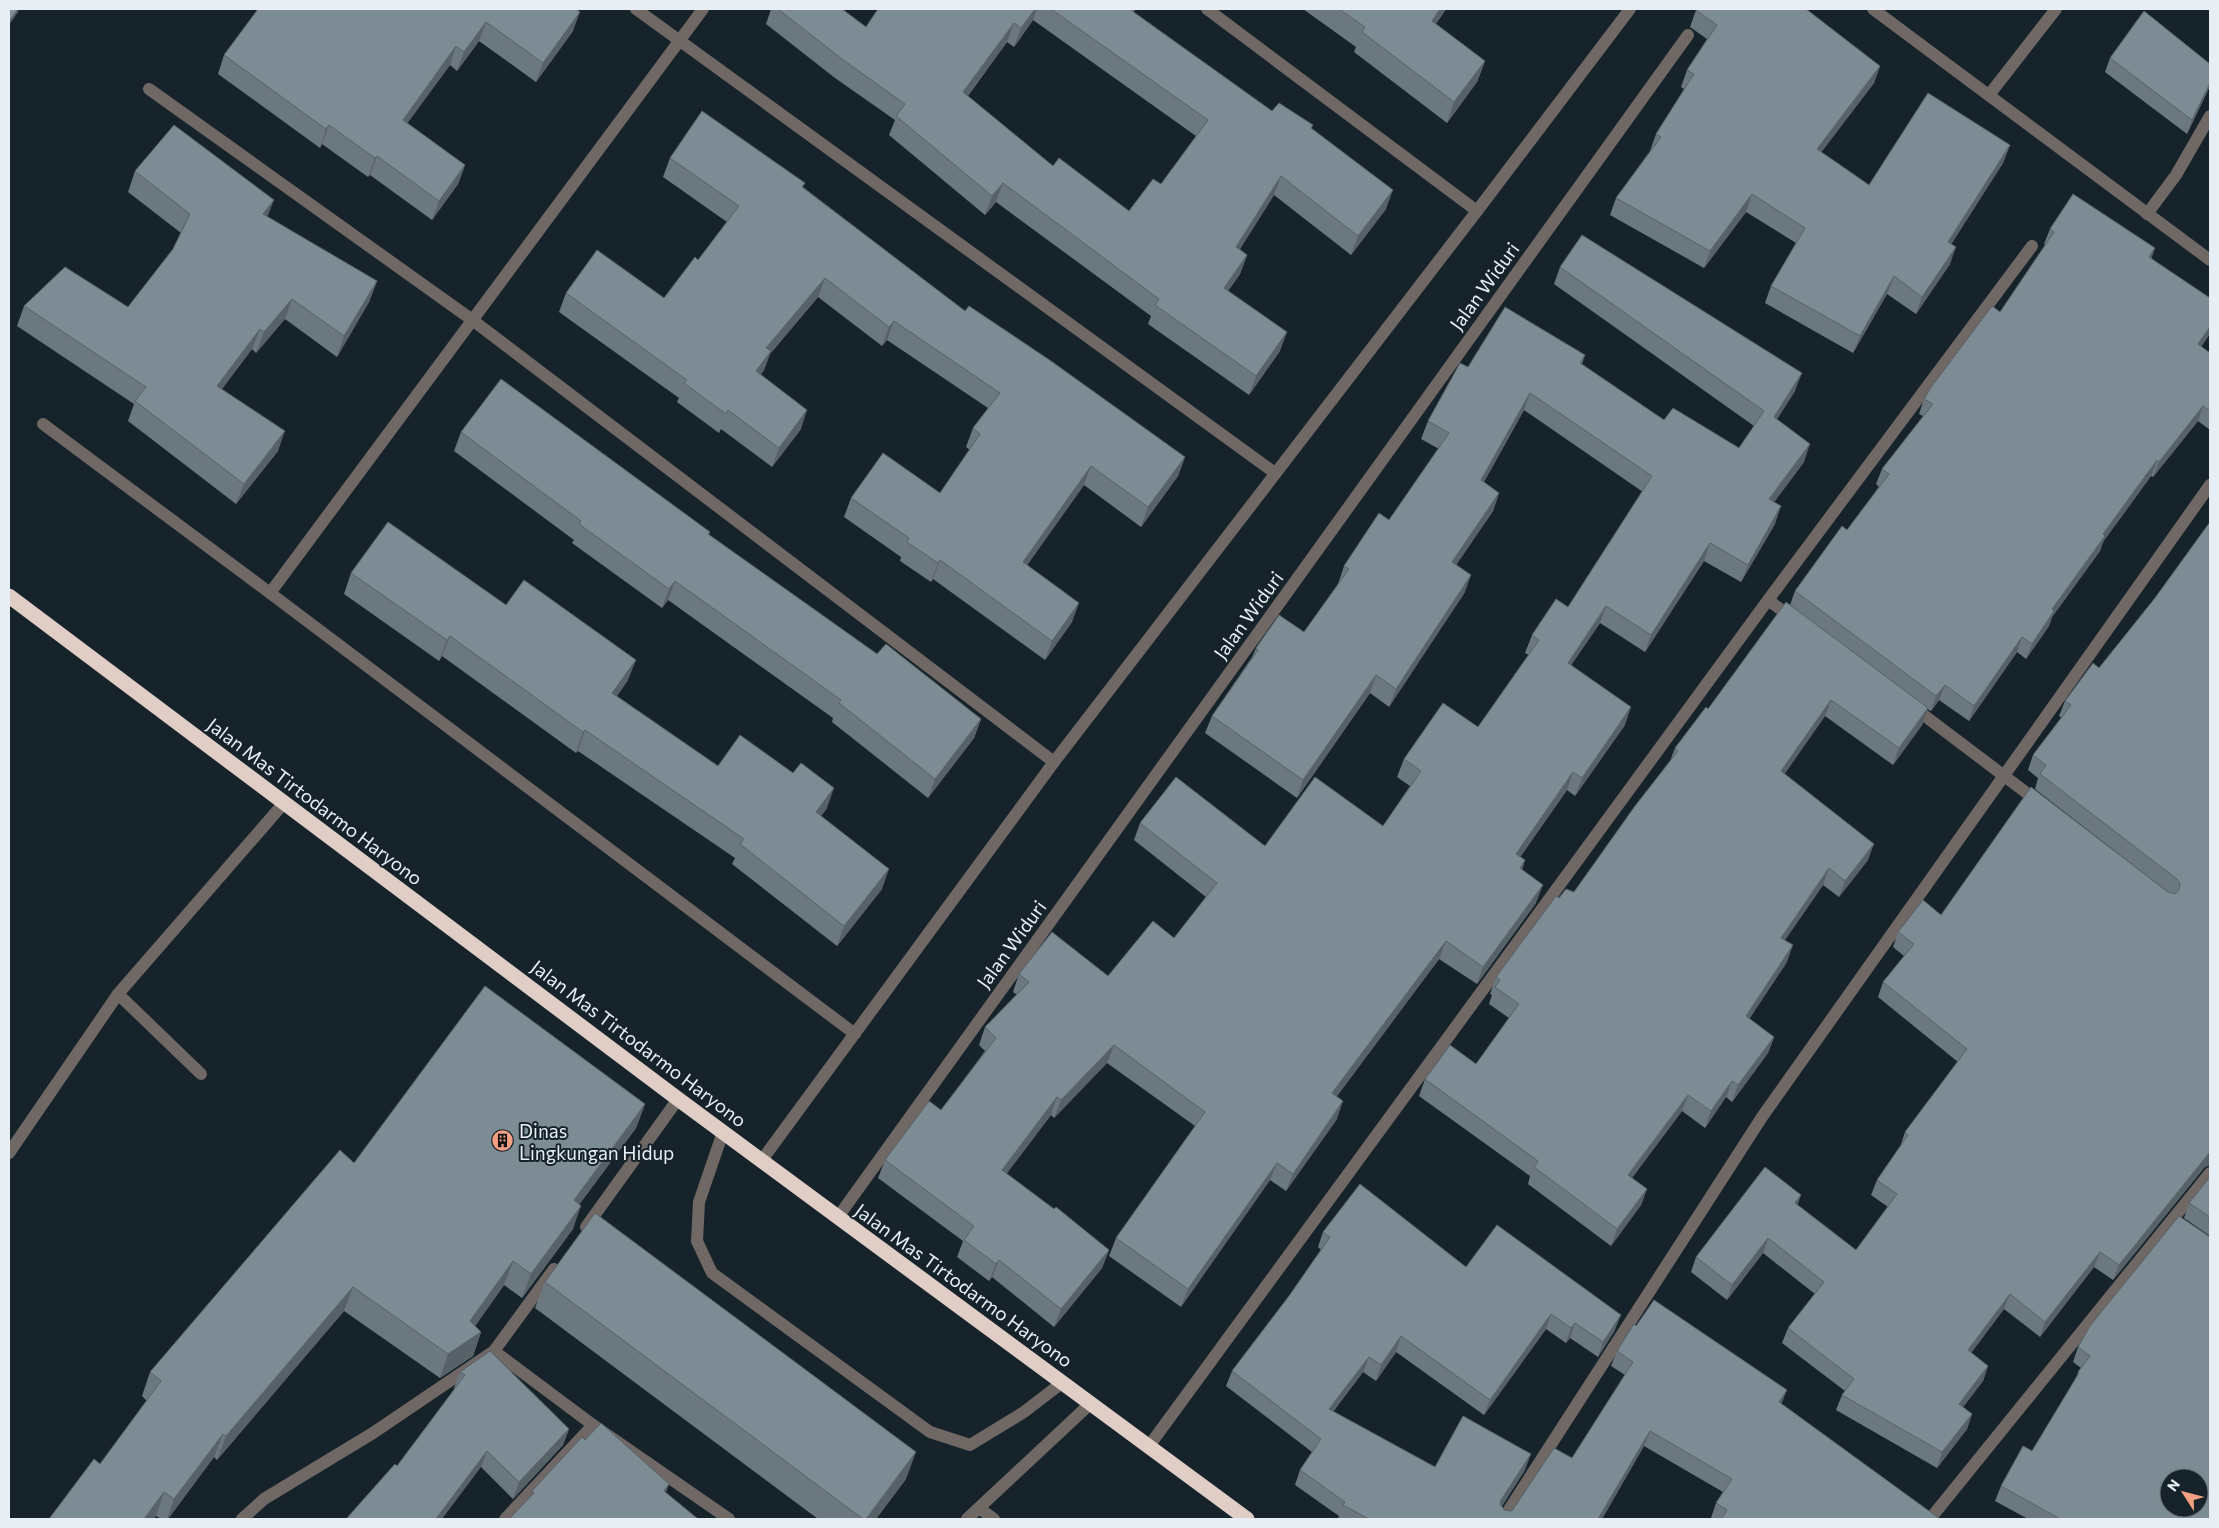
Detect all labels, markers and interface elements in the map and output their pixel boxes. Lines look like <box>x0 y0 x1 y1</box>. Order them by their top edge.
street label: Jalan Widuri <box>1444 238 1524 334</box>
street label: Jalan Widuri <box>1208 567 1288 663</box>
street label: Jalan Mas Tirtodarmo Haryono <box>203 713 427 889</box>
street label: Jalan Widuri <box>971 896 1051 992</box>
street label: Jalan Mas Tirtodarmo Haryono <box>527 955 751 1131</box>
place label: Dinas Lingkungan Hidup <box>519 1119 674 1164</box>
building icon: Dinas Lingkungan Hidup <box>491 1129 515 1153</box>
street label: Jalan Mas Tirtodarmo Haryono <box>851 1198 1077 1372</box>
north arrow <box>2159 1468 2209 1518</box>
text: N <box>2163 1476 2183 1494</box>

